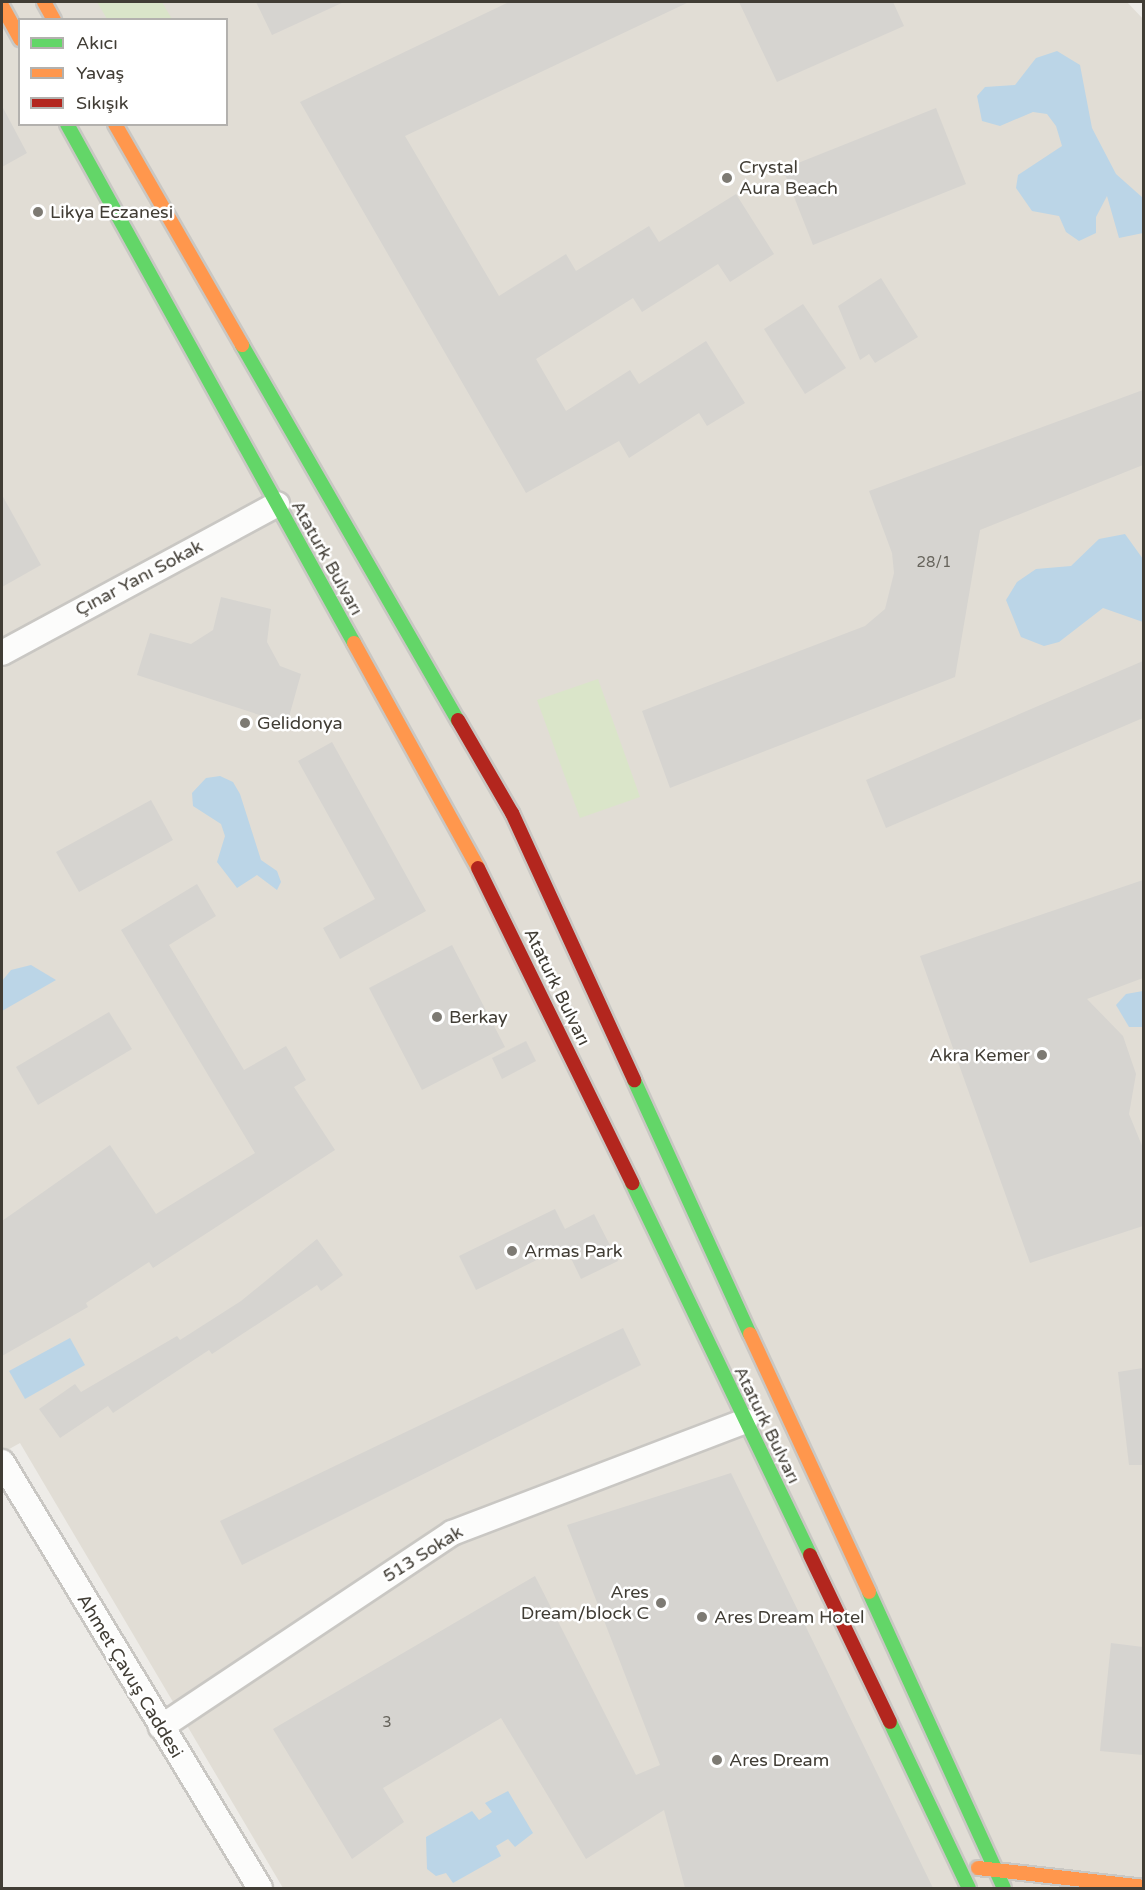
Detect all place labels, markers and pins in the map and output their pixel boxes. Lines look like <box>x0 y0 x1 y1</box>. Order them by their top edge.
place label: Crystal Aura Beach <box>739 157 838 200</box>
marker: Crystal Aura Beach <box>720 171 734 185</box>
place label: Likya Eczanesi <box>50 201 173 223</box>
marker: Likya Eczanesi <box>31 205 45 219</box>
place label: Gelidonya <box>257 712 343 734</box>
marker: Gelidonya <box>238 716 252 730</box>
place label: Berkay <box>449 1006 508 1028</box>
marker: Berkay <box>430 1010 444 1024</box>
place label: Akra Kemer <box>929 1044 1030 1066</box>
marker: Akra Kemer <box>1035 1048 1049 1062</box>
place label: Armas Park <box>524 1240 623 1262</box>
marker: Armas Park <box>505 1244 519 1258</box>
place label: Ares Dream/block C <box>521 1582 649 1624</box>
marker: Ares Dream/block C <box>654 1596 668 1610</box>
place label: Ares Dream Hotel <box>714 1606 865 1628</box>
marker: Ares Dream Hotel <box>695 1610 709 1624</box>
place label: Ares Dream <box>729 1749 829 1771</box>
marker: Ares Dream <box>710 1753 724 1767</box>

